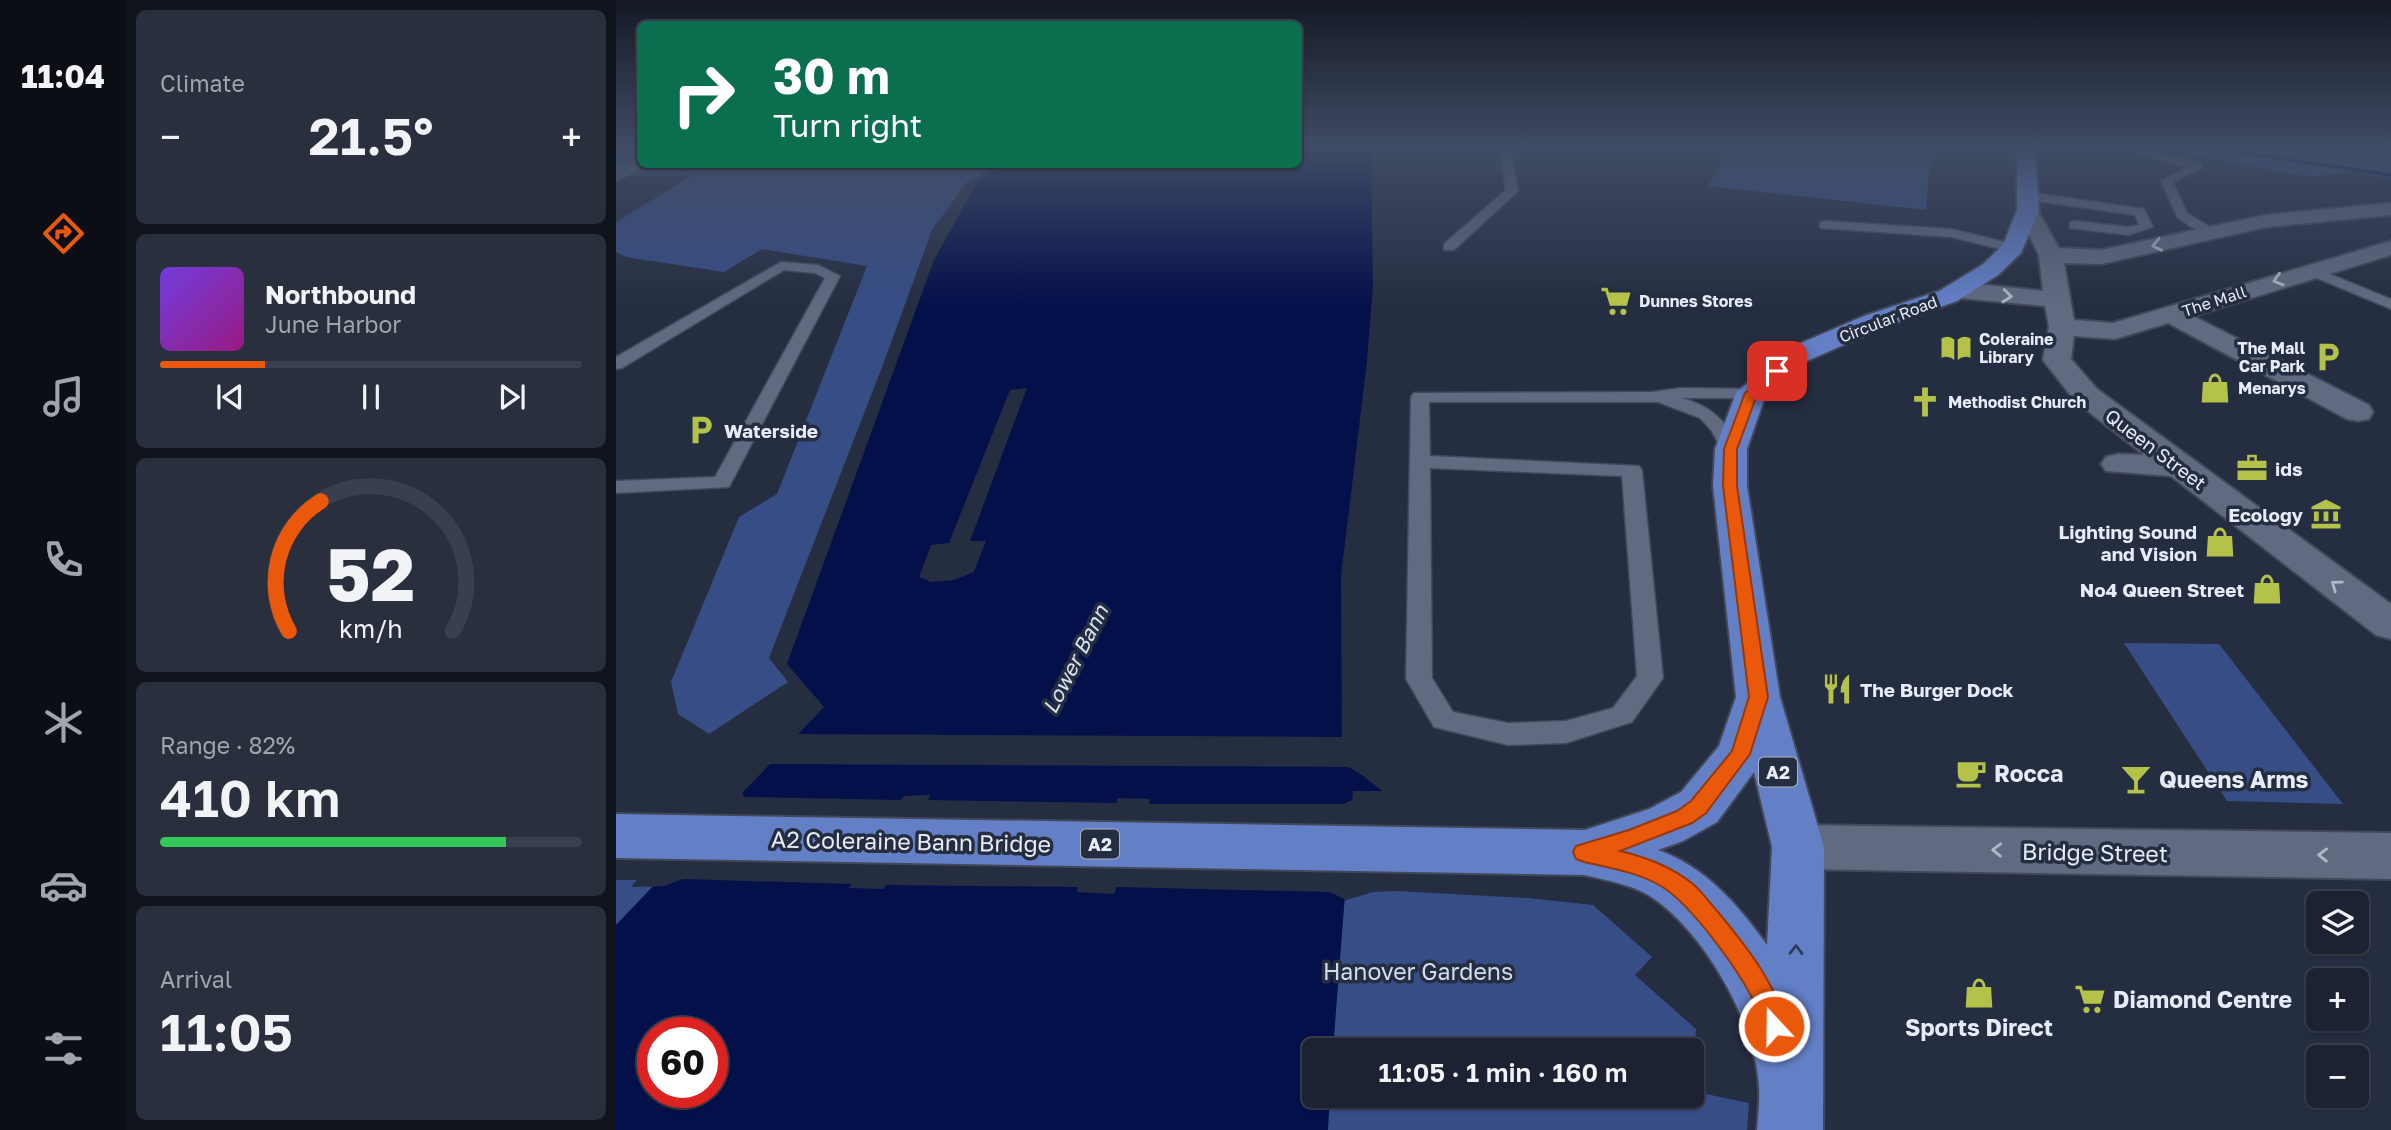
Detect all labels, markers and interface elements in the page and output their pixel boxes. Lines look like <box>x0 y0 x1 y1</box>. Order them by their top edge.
text: 30 m <box>773 46 890 105</box>
icon: right <box>658 49 749 140</box>
text: 11:04 <box>21 57 105 95</box>
text: Climate <box>160 69 245 97</box>
text: 21.5° <box>309 104 433 166</box>
text: Turn right <box>773 106 922 144</box>
text: − <box>160 114 181 159</box>
text: + <box>561 114 582 159</box>
icon: directions <box>39 209 88 258</box>
one-way arrow <box>2151 237 2163 251</box>
one-way arrow <box>2272 271 2284 286</box>
text: Northbound <box>265 279 416 310</box>
street label: The Mall <box>2179 281 2249 321</box>
supermarket icon: Dunnes Stores <box>1599 284 1633 318</box>
one-way arrow <box>2001 288 2013 303</box>
place label: Dunnes Stores <box>1639 291 1753 311</box>
street label: Circular Road <box>1836 291 1940 347</box>
text: June Harbor <box>265 310 401 338</box>
place label: Coleraine Library <box>1979 329 2053 367</box>
library icon: Coleraine Library <box>1939 331 1973 365</box>
place label: The Mall Car Park <box>2237 338 2306 376</box>
parking icon: The Mall Car Park <box>2311 340 2345 374</box>
pin <box>1747 341 1807 401</box>
icon: arrive <box>1758 352 1796 390</box>
shop icon: Menarys <box>2198 371 2232 405</box>
icon: music <box>39 372 88 421</box>
icon: previous <box>211 378 249 416</box>
icon: pause <box>352 378 390 416</box>
icon: next <box>493 378 531 416</box>
place label: Menarys <box>2238 378 2306 398</box>
church icon: Methodist Church <box>1908 385 1942 419</box>
place label: Methodist Church <box>1948 392 2086 412</box>
street label: Queen Street <box>2101 404 2211 494</box>
parking icon: Waterside <box>684 413 718 447</box>
place label: Waterside <box>724 419 818 442</box>
office icon: ids <box>2235 451 2269 485</box>
place label: ids <box>2275 457 2303 480</box>
museum icon: Ecology <box>2309 497 2343 531</box>
place label: Ecology <box>2228 503 2304 526</box>
place label: Lighting Sound and Vision <box>2058 520 2197 565</box>
shop icon: Lighting Sound and Vision <box>2203 525 2237 559</box>
text: 52 <box>327 530 415 617</box>
icon: phone <box>39 535 88 584</box>
shop icon: No4 Queen Street <box>2250 572 2284 606</box>
place label: No4 Queen Street <box>2080 578 2244 601</box>
one-way arrow <box>2331 581 2344 593</box>
water label: Lower Bann <box>1037 599 1114 718</box>
text: km/h <box>339 613 403 644</box>
restaurant icon: The Burger Dock <box>1820 672 1854 706</box>
place label: The Burger Dock <box>1860 678 2014 701</box>
icon: climate <box>39 698 88 747</box>
text: Range · 82% <box>160 731 295 759</box>
cafe icon: Rocca <box>1954 756 1988 790</box>
road number: A2 <box>1759 758 1797 786</box>
place label: Rocca <box>1994 759 2063 787</box>
bar icon: Queens Arms <box>2119 762 2153 796</box>
place label: Queens Arms <box>2159 765 2309 793</box>
text: 410 km <box>160 766 341 828</box>
street label: A2 Coleraine Bann Bridge <box>771 825 1051 857</box>
road number: A2 <box>1081 830 1119 858</box>
street label: Bridge Street <box>2022 837 2168 867</box>
one-way arrow <box>1992 842 2002 858</box>
one-way arrow <box>2317 847 2328 863</box>
icon: car <box>39 861 88 910</box>
map controls <box>2306 891 2369 1108</box>
button: layers <box>2306 891 2369 954</box>
one-way arrow <box>1788 945 1803 956</box>
park label: Hanover Gardens <box>1323 957 1513 985</box>
text: Arrival <box>160 965 232 993</box>
button: + <box>2306 968 2369 1031</box>
shop icon: Sports Direct <box>1962 976 1996 1010</box>
supermarket icon: Diamond Centre <box>2073 982 2107 1016</box>
place label: Diamond Centre <box>2113 985 2292 1013</box>
position arrow <box>1737 989 1811 1063</box>
text: 11:05 <box>160 1000 293 1062</box>
place label: Sports Direct <box>1905 1013 2053 1041</box>
speed limit sign: 60 <box>637 1017 728 1108</box>
icon: filters <box>39 1024 88 1073</box>
button: − <box>2306 1045 2369 1108</box>
text: 11:05 · 1 min · 160 m <box>1379 1057 1627 1088</box>

